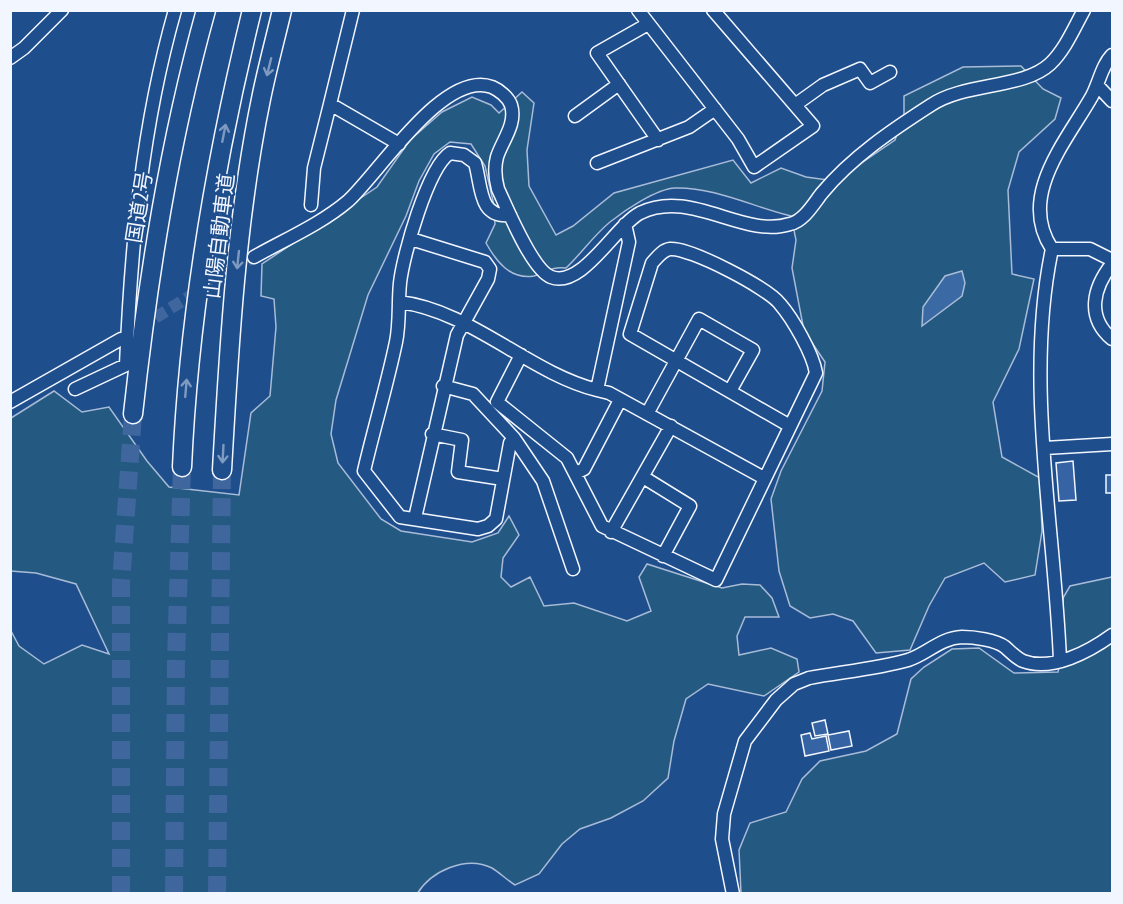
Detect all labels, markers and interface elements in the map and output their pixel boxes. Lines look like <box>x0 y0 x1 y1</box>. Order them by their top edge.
one-way arrow <box>262 58 274 77</box>
one-way arrow <box>219 123 230 143</box>
street label: 国道2号 <box>120 169 158 245</box>
street label: 山陽自動車道 <box>198 172 240 300</box>
one-way arrow <box>232 249 243 269</box>
one-way arrow <box>181 378 192 398</box>
one-way arrow <box>217 444 228 464</box>

